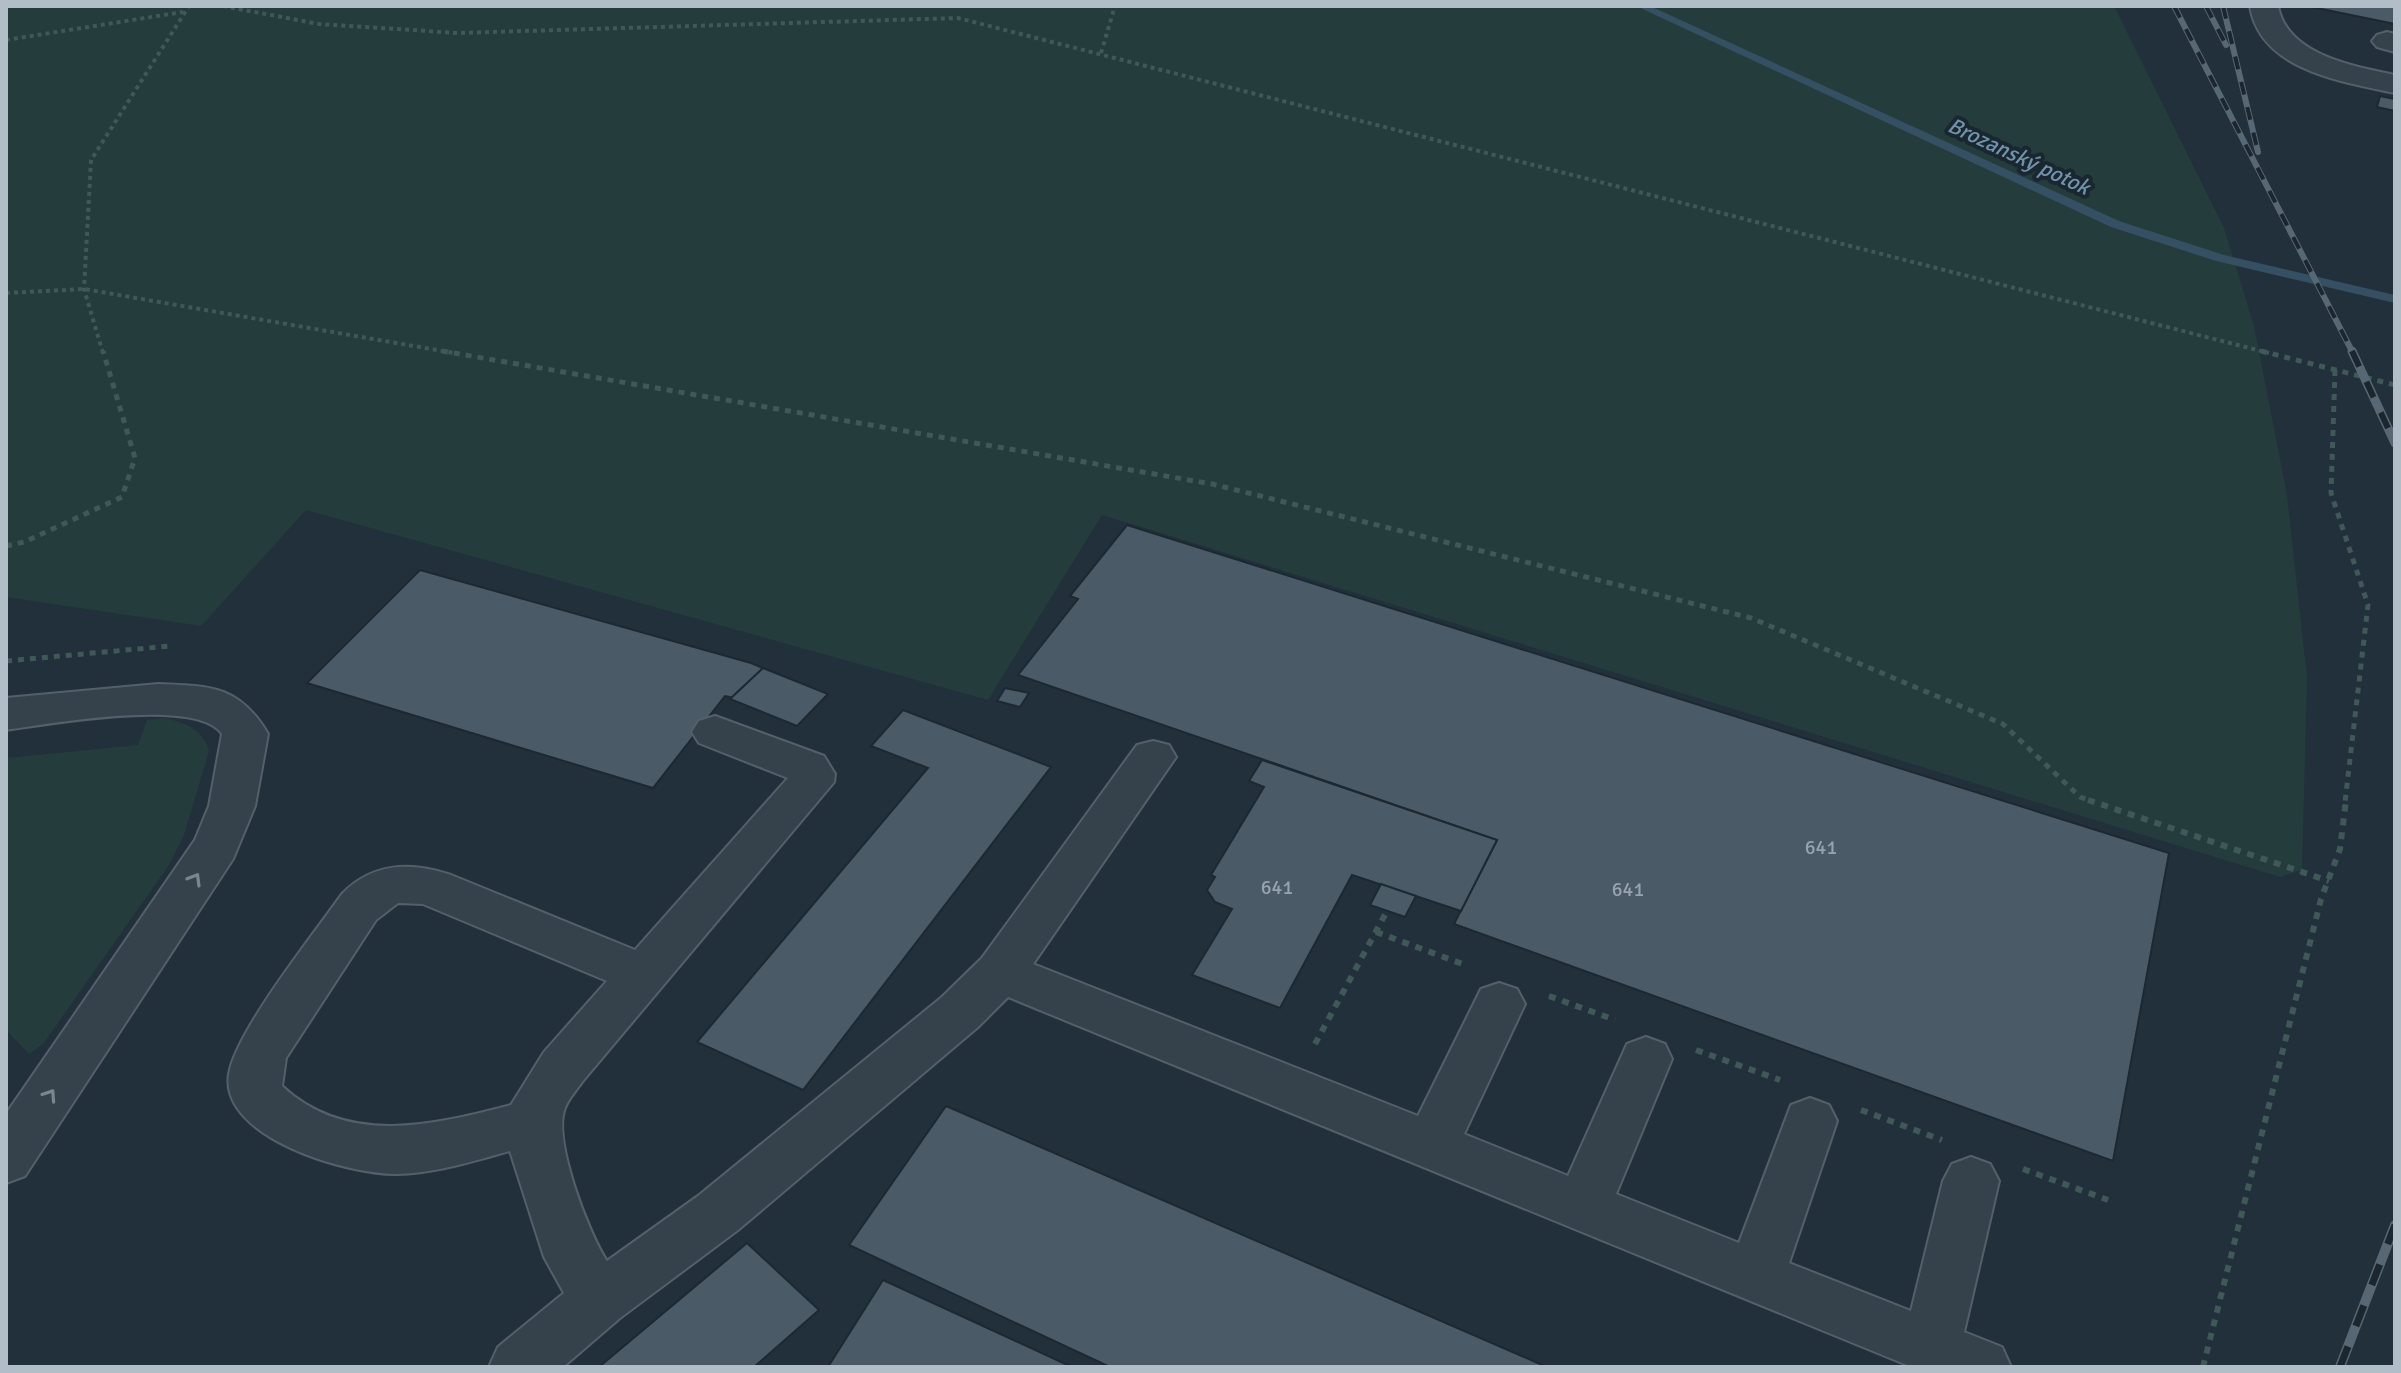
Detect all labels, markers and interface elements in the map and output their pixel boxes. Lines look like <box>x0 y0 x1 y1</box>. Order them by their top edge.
water label: Brozanský potok <box>1944 111 2096 201</box>
house number: 641 <box>1805 835 1837 860</box>
one-way arrow <box>186 873 201 888</box>
house number: 641 <box>1261 875 1293 900</box>
house number: 641 <box>1612 877 1644 902</box>
one-way arrow <box>40 1089 55 1103</box>

